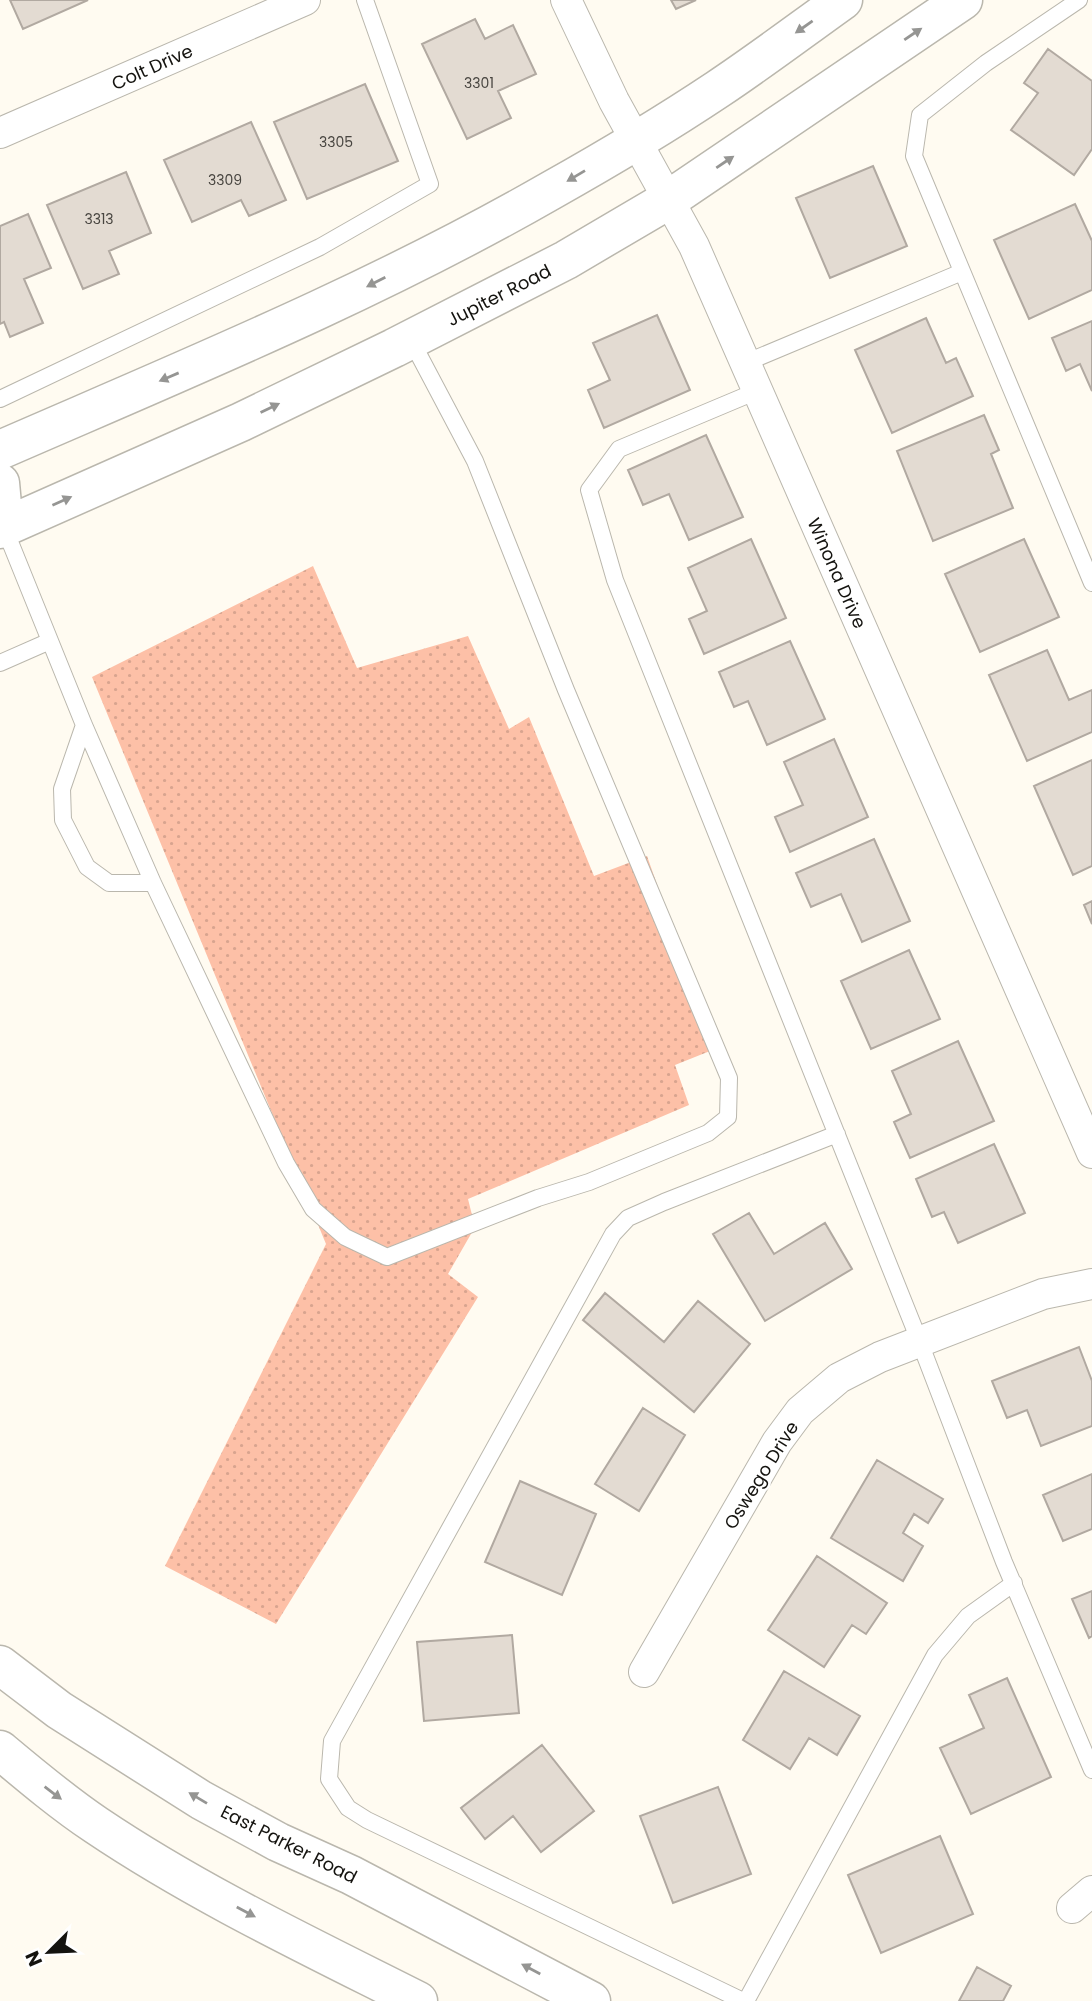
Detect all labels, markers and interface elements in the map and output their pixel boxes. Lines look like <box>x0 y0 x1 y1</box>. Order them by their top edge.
one-way arrow <box>795 20 813 34</box>
one-way arrow <box>904 27 922 41</box>
street label: Colt Drive <box>107 38 197 96</box>
house number: 3301 <box>464 73 494 93</box>
house number: 3305 <box>319 132 353 152</box>
one-way arrow <box>716 156 735 169</box>
one-way arrow <box>567 169 586 182</box>
house number: 3309 <box>208 170 242 190</box>
house number: 3313 <box>84 209 114 229</box>
street label: Jupiter Road <box>443 258 555 332</box>
one-way arrow <box>366 277 386 288</box>
one-way arrow <box>158 372 179 383</box>
one-way arrow <box>260 403 280 414</box>
one-way arrow <box>52 495 73 506</box>
street label: Winona Drive <box>801 514 873 632</box>
street label: Oswego Drive <box>718 1416 804 1534</box>
one-way arrow <box>44 1785 62 1799</box>
one-way arrow <box>189 1792 208 1804</box>
street label: East Parker Road <box>216 1799 362 1889</box>
one-way arrow <box>237 1906 256 1918</box>
north arrow <box>14 1917 84 1987</box>
text: N <box>19 1947 49 1971</box>
one-way arrow <box>521 1964 541 1975</box>

